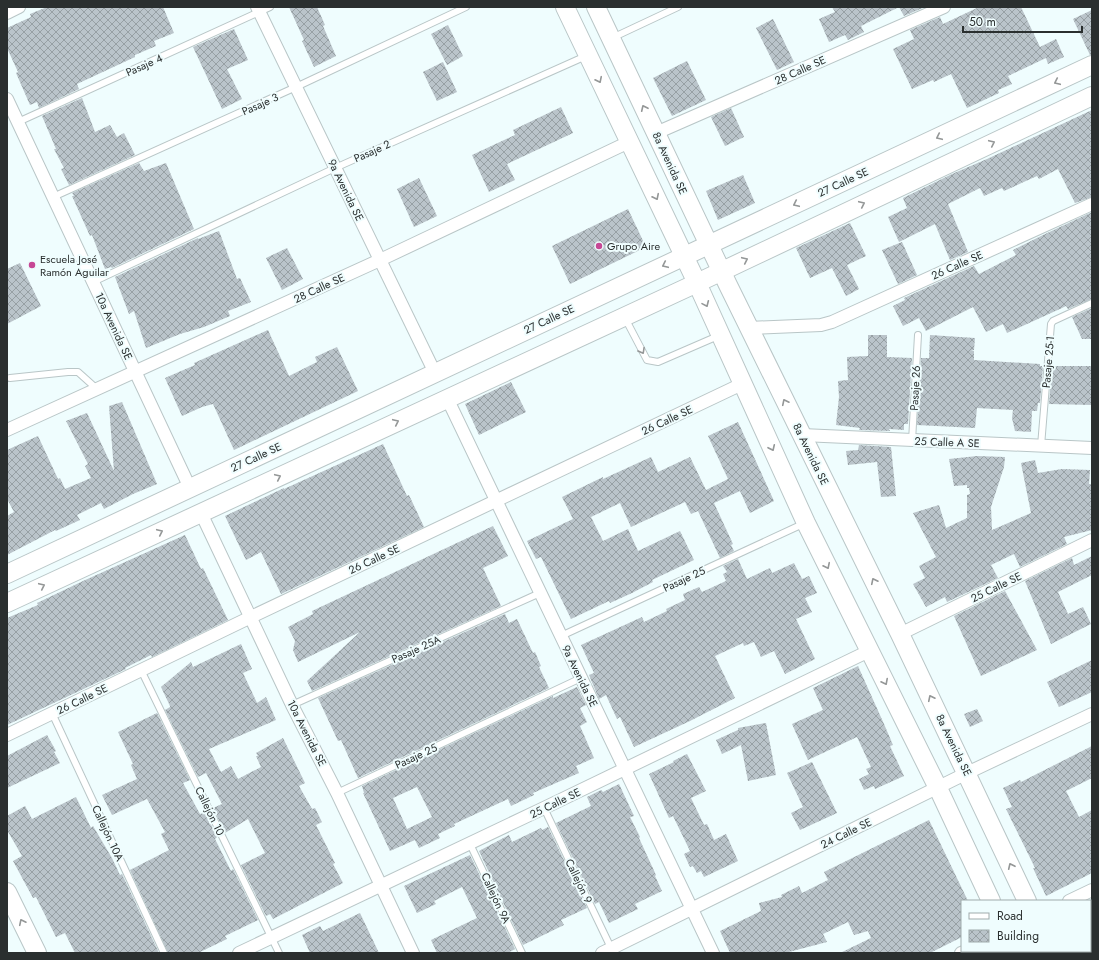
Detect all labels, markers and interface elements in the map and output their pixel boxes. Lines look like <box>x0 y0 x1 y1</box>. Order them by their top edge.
scale bar <box>963 8 1082 34</box>
text: 50 m <box>969 13 996 31</box>
street label: Pasaje 4 <box>123 50 166 80</box>
street label: 28 Calle SE <box>772 52 828 88</box>
one-way arrow <box>594 76 602 84</box>
one-way arrow <box>1053 77 1061 85</box>
street label: Pasaje 3 <box>239 89 281 119</box>
one-way arrow <box>641 105 649 113</box>
street label: 8a Avenida SE <box>649 129 691 197</box>
one-way arrow <box>936 132 943 140</box>
street label: Pasaje 2 <box>351 136 393 166</box>
one-way arrow <box>988 140 996 148</box>
street label: 9a Avenida SE <box>324 156 368 224</box>
street label: 27 Calle SE <box>815 163 871 201</box>
one-way arrow <box>651 193 659 201</box>
one-way arrow <box>793 199 800 207</box>
one-way arrow <box>858 201 865 209</box>
place label: Grupo Aire <box>607 238 660 254</box>
marker: Grupo Aire <box>594 241 604 251</box>
street label: 26 Calle SE <box>929 247 985 283</box>
place label: Escuela José Ramón Aguilar <box>40 251 109 280</box>
one-way arrow <box>740 257 748 265</box>
marker: Escuela José Ramón Aguilar <box>27 260 37 270</box>
one-way arrow <box>662 260 670 268</box>
street label: 28 Calle SE <box>291 269 347 307</box>
street label: 10a Avenida SE <box>91 290 137 362</box>
street label: 27 Calle SE <box>521 300 577 338</box>
one-way arrow <box>701 300 709 308</box>
street label: Pasaje 25-1 <box>1038 335 1058 389</box>
one-way arrow <box>637 347 644 354</box>
street label: Pasaje 26 <box>906 365 924 411</box>
one-way arrow <box>782 398 790 406</box>
street label: 26 Calle SE <box>639 401 695 439</box>
one-way arrow <box>392 419 400 427</box>
street label: 8a Avenida SE <box>789 420 833 488</box>
street label: 25 Calle A SE <box>914 433 980 451</box>
street label: 27 Calle SE <box>228 438 284 476</box>
one-way arrow <box>767 444 775 452</box>
one-way arrow <box>274 474 282 482</box>
one-way arrow <box>157 528 164 536</box>
street label: 26 Calle SE <box>346 540 402 578</box>
one-way arrow <box>822 561 830 569</box>
street label: Pasaje 25 <box>660 562 708 596</box>
street label: 25 Calle SE <box>968 568 1024 606</box>
one-way arrow <box>871 578 879 585</box>
one-way arrow <box>38 583 46 591</box>
street label: Pasaje 25A <box>389 631 444 667</box>
street label: 9a Avenida SE <box>558 642 602 710</box>
one-way arrow <box>880 678 888 685</box>
street label: 26 Calle SE <box>54 680 110 718</box>
one-way arrow <box>928 695 936 702</box>
street label: 10a Avenida SE <box>283 697 331 769</box>
street label: 8a Avenida SE <box>932 711 976 779</box>
street label: Pasaje 25 <box>392 739 440 773</box>
street label: Callejón 10 <box>191 784 229 839</box>
street label: 25 Calle SE <box>527 784 583 822</box>
street label: Callejón 10A <box>88 802 128 864</box>
street label: 24 Calle SE <box>818 814 874 852</box>
street label: Callejón 9 <box>561 856 597 906</box>
one-way arrow <box>1008 862 1016 870</box>
street label: Callejón 9A <box>477 870 515 927</box>
legend <box>961 900 1091 952</box>
text: Road <box>997 907 1023 925</box>
one-way arrow <box>19 919 27 927</box>
text: Building <box>997 927 1039 945</box>

